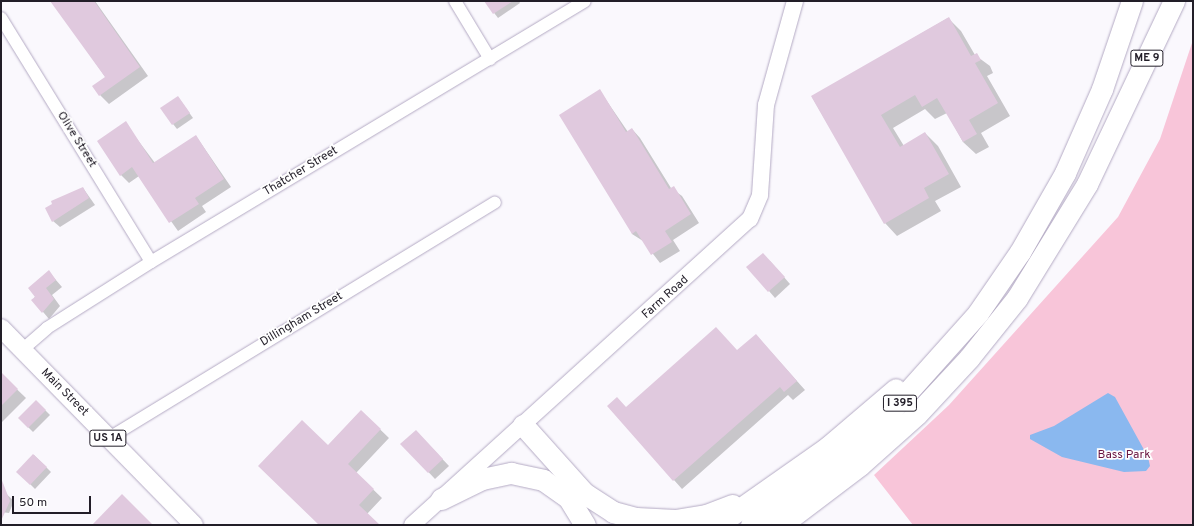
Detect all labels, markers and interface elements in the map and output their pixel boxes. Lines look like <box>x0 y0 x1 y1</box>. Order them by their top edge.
road number: ME 9 <box>1130 49 1164 67</box>
street label: Olive Street <box>53 109 99 171</box>
street label: Thatcher Street <box>261 144 341 200</box>
street label: Farm Road <box>640 273 692 323</box>
street label: Dillingham Street <box>258 290 346 350</box>
street label: Main Street <box>37 366 91 420</box>
road number: I 395 <box>882 394 918 412</box>
road number: US 1A <box>89 429 127 447</box>
park label: Bass Park <box>1097 449 1151 463</box>
scale bar <box>14 488 93 514</box>
text: 50 m <box>19 495 47 511</box>

